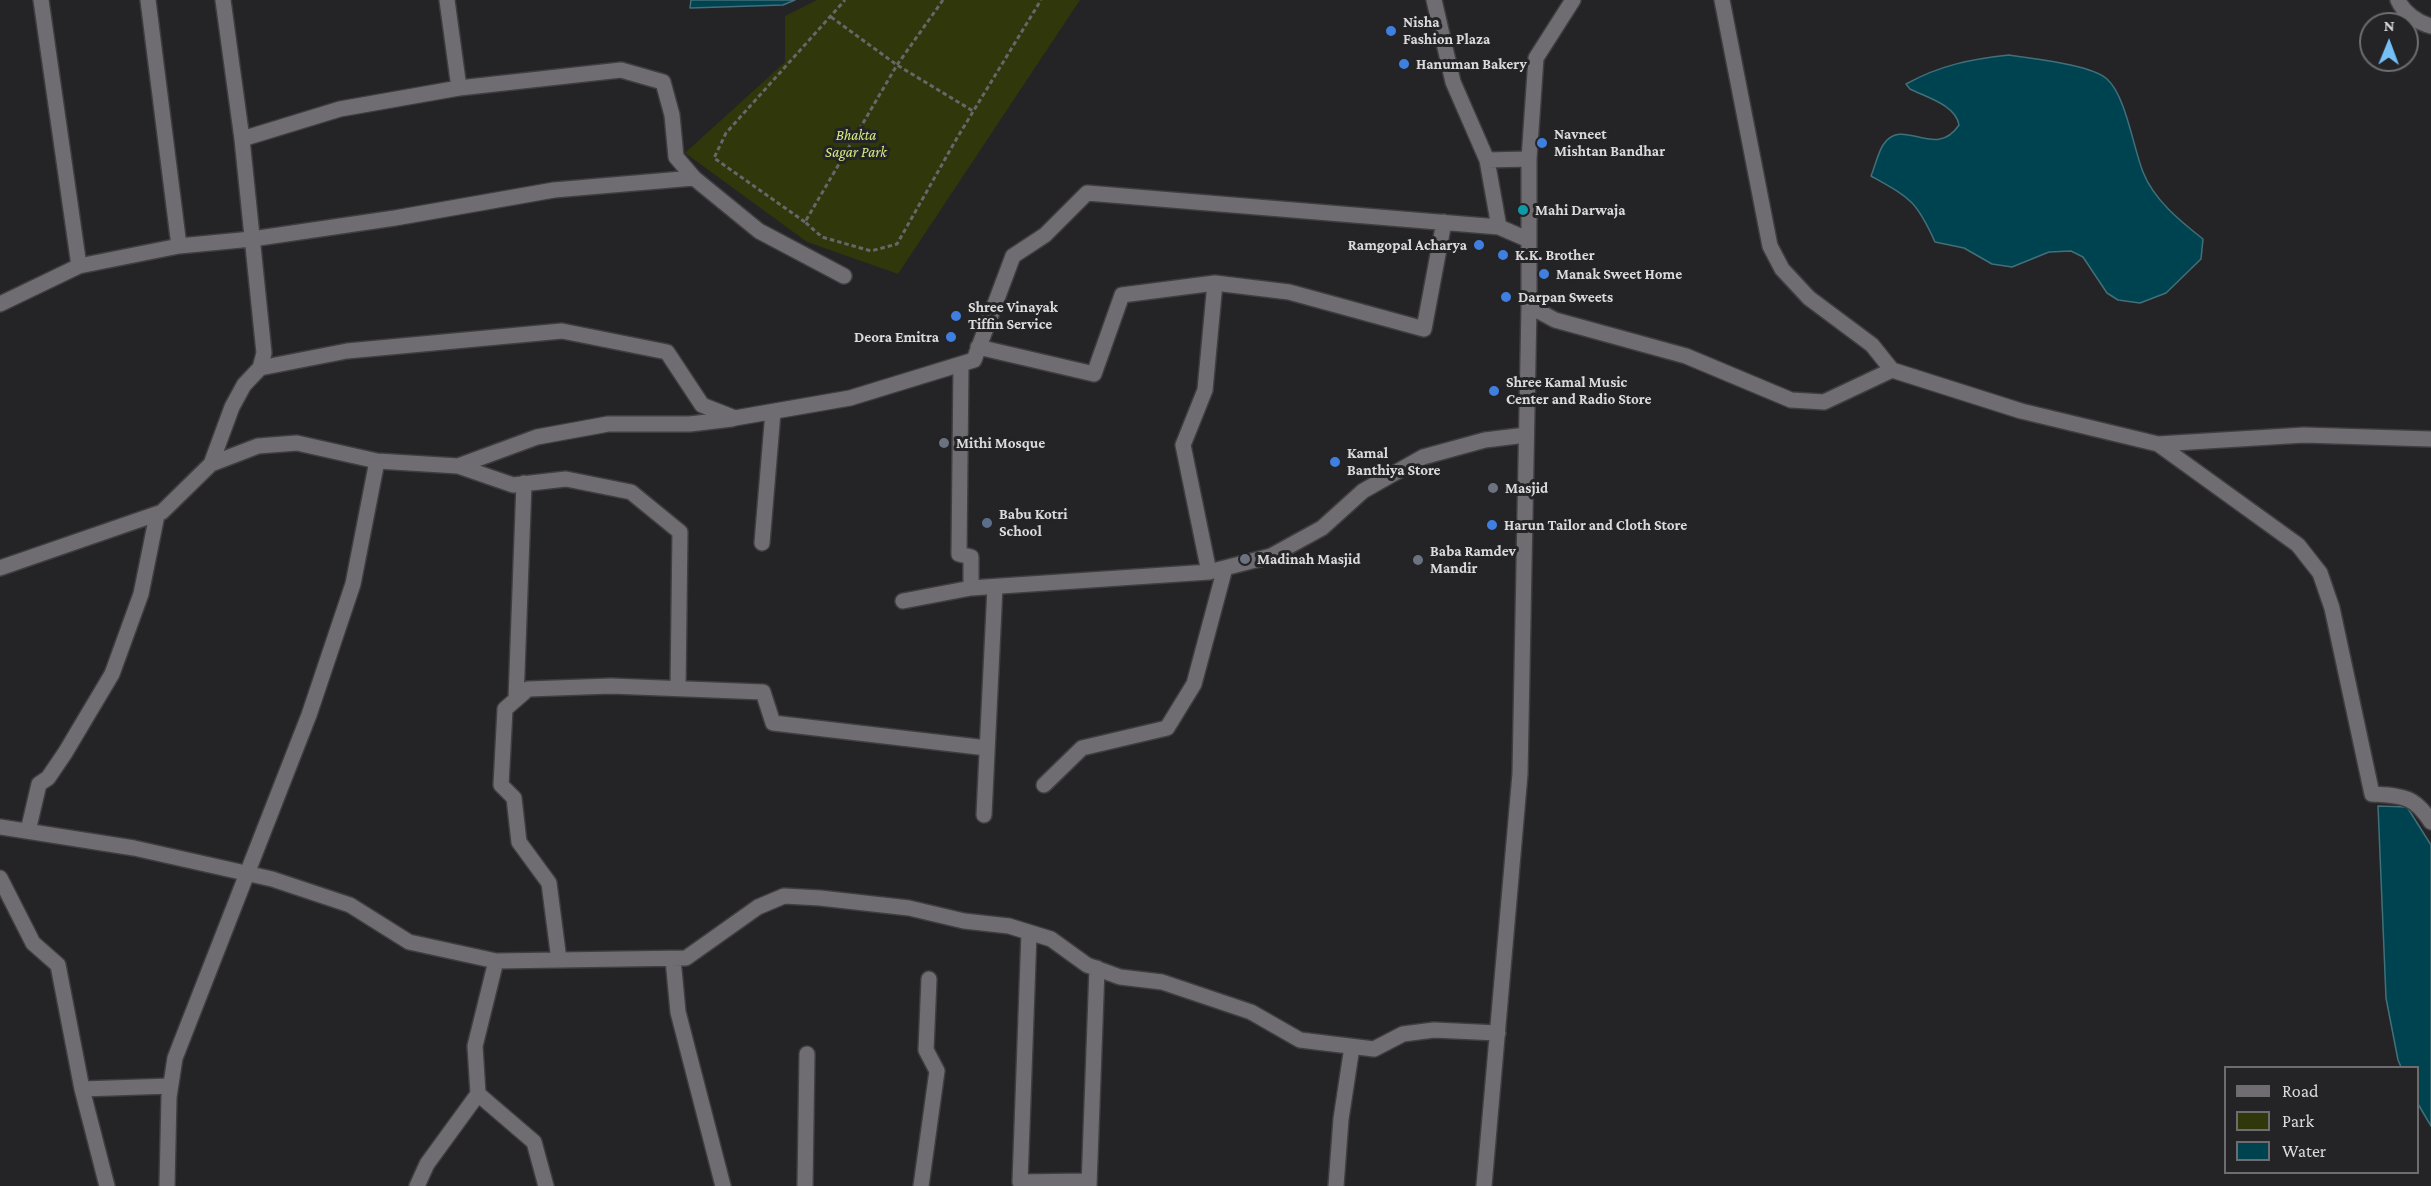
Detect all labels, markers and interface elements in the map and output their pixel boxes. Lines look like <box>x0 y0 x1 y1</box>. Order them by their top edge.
north arrow <box>2359 12 2419 72</box>
place label: Nisha Fashion Plaza <box>1403 13 1490 48</box>
text: N <box>2384 17 2395 34</box>
marker: Nisha Fashion Plaza <box>1384 24 1398 38</box>
place label: Hanuman Bakery <box>1416 55 1527 73</box>
marker: Hanuman Bakery <box>1397 57 1411 71</box>
place label: Navneet Mishtan Bandhar <box>1554 125 1665 160</box>
park label: Bhakta Sagar Park <box>825 126 887 161</box>
marker: Navneet Mishtan Bandhar <box>1535 136 1549 150</box>
place label: Mahi Darwaja <box>1535 201 1625 219</box>
marker: Mahi Darwaja <box>1516 203 1530 217</box>
place label: Ramgopal Acharya <box>1348 236 1467 254</box>
marker: Ramgopal Acharya <box>1472 238 1486 252</box>
place label: K.K. Brother <box>1515 246 1595 264</box>
marker: K.K. Brother <box>1496 248 1510 262</box>
place label: Manak Sweet Home <box>1556 265 1682 283</box>
marker: Manak Sweet Home <box>1537 267 1551 281</box>
place label: Darpan Sweets <box>1518 288 1613 306</box>
marker: Darpan Sweets <box>1499 290 1513 304</box>
place label: Shree Vinayak Tiffin Service <box>968 298 1058 333</box>
marker: Shree Vinayak Tiffin Service <box>949 309 963 323</box>
place label: Deora Emitra <box>854 328 939 346</box>
marker: Deora Emitra <box>944 330 958 344</box>
place label: Shree Kamal Music Center and Radio Store <box>1506 373 1651 408</box>
marker: Shree Kamal Music Center and Radio Store <box>1487 384 1501 398</box>
place label: Mithi Mosque <box>956 434 1045 452</box>
marker: Mithi Mosque <box>937 436 951 450</box>
place label: Kamal Banthiya Store <box>1347 444 1441 479</box>
marker: Kamal Banthiya Store <box>1328 455 1342 469</box>
place label: Masjid <box>1505 479 1548 497</box>
marker: Masjid <box>1486 481 1500 495</box>
place label: Babu Kotri School <box>999 505 1068 540</box>
marker: Babu Kotri School <box>980 516 994 530</box>
place label: Harun Tailor and Cloth Store <box>1504 516 1687 534</box>
marker: Harun Tailor and Cloth Store <box>1485 518 1499 532</box>
place label: Baba Ramdev Mandir <box>1430 542 1516 577</box>
place label: Madinah Masjid <box>1257 550 1361 568</box>
marker: Madinah Masjid <box>1238 552 1252 566</box>
marker: Baba Ramdev Mandir <box>1411 553 1425 567</box>
legend <box>2224 1066 2419 1174</box>
text: Road <box>2282 1081 2319 1101</box>
text: Park <box>2282 1111 2314 1131</box>
text: Water <box>2282 1141 2326 1161</box>

